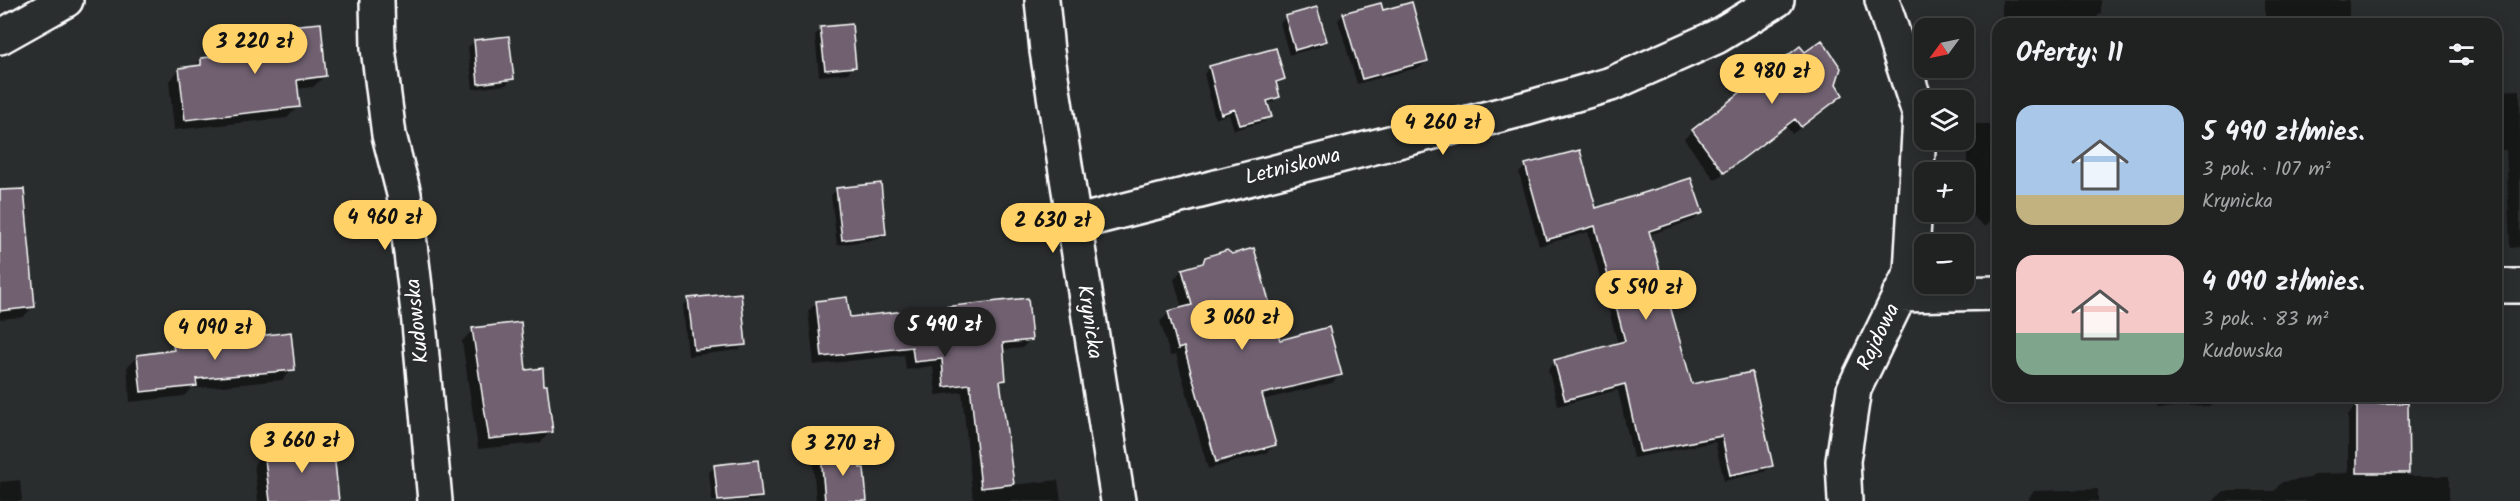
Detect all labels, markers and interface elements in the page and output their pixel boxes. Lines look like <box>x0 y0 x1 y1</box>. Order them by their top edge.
north arrow <box>1914 18 1974 78</box>
map controls <box>1914 18 1974 294</box>
pin: 3 220 zł <box>193 24 317 75</box>
text: 3 220 zł <box>216 27 294 59</box>
text: Oferty: 11 <box>2016 33 2123 75</box>
icon: filters <box>2445 38 2478 71</box>
pin: 2 980 zł <box>1710 54 1834 105</box>
text: 2 980 zł <box>1734 57 1810 89</box>
button: layers <box>1914 90 1974 150</box>
pin: 4 260 zł <box>1381 105 1505 156</box>
text: 4 260 zł <box>1405 108 1481 140</box>
text: 5 490 zł/mies. <box>2202 112 2365 154</box>
icon: home <box>2064 129 2136 201</box>
street label: Letniskowa <box>1242 139 1344 195</box>
text: 3 pok. · 107 m² <box>2202 154 2331 186</box>
button: + <box>1914 162 1974 222</box>
text: Krynicka <box>2202 186 2273 218</box>
pin: 4 960 zł <box>323 200 447 251</box>
text: 4 960 zł <box>348 203 422 235</box>
pin: 2 630 zł <box>991 203 1115 254</box>
text: 2 630 zł <box>1015 206 1091 238</box>
button: − <box>1914 234 1974 294</box>
text: 4 090 zł/mies. <box>2202 262 2365 304</box>
pin: 5 590 zł <box>1584 270 1708 321</box>
text: 5 590 zł <box>1609 273 1683 305</box>
street label: Kudowska <box>397 277 439 365</box>
icon: home <box>2064 279 2136 351</box>
street label: Krynicka <box>1067 283 1111 361</box>
street label: Rajdowa <box>1849 298 1909 376</box>
pin: 3 060 zł <box>1180 300 1304 351</box>
text: 3 060 zł <box>1205 303 1279 335</box>
text: 3 pok. · 83 m² <box>2202 304 2329 336</box>
pin: 5 490 zł <box>883 307 1007 358</box>
pin: 4 090 zł <box>153 310 277 361</box>
text: 5 490 zł <box>908 310 982 342</box>
text: 4 090 zł <box>178 313 252 345</box>
text: Kudowska <box>2202 336 2283 368</box>
pin: 3 660 zł <box>240 423 364 474</box>
text: 3 660 zł <box>264 426 340 458</box>
pin: 3 270 zł <box>781 426 905 477</box>
text: 3 270 zł <box>806 429 880 461</box>

